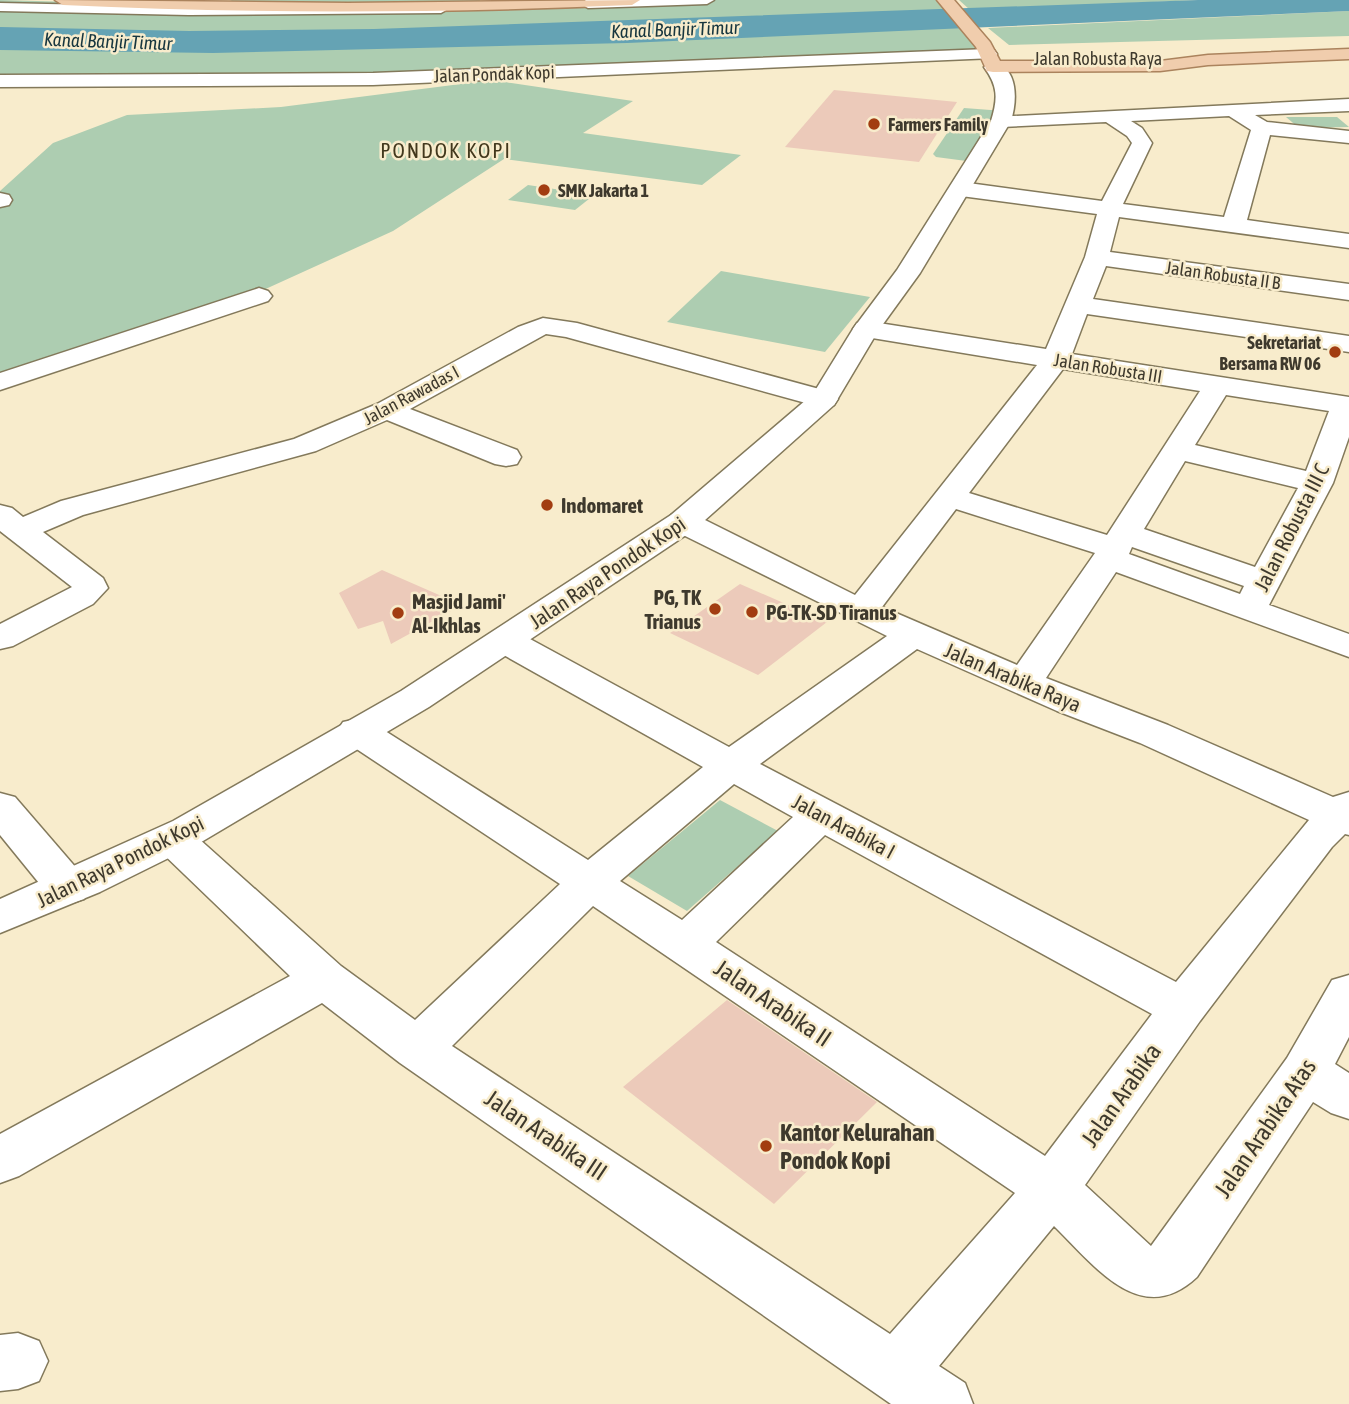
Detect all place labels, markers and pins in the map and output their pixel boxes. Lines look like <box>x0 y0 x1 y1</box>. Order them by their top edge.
place label: Farmers Family <box>888 114 989 135</box>
marker: Farmers Family <box>866 116 882 132</box>
place label: SMK Jakarta 1 <box>558 180 649 201</box>
marker: SMK Jakarta 1 <box>536 182 552 198</box>
place label: Sekretariat Bersama RW 06 <box>1219 332 1322 374</box>
marker: Sekretariat Bersama RW 06 <box>1327 344 1343 360</box>
place label: Indomaret <box>561 493 643 517</box>
marker: Indomaret <box>539 497 555 513</box>
place label: PG, TK Trianus <box>645 585 702 633</box>
place label: Masjid Jami' Al-Ikhlas <box>411 589 506 637</box>
place label: PG-TK-SD Tiranus <box>766 600 897 624</box>
marker: PG, TK Trianus <box>707 601 723 617</box>
marker: PG-TK-SD Tiranus <box>744 604 760 620</box>
marker: Masjid Jami' Al-Ikhlas <box>390 605 406 621</box>
place label: Kantor Kelurahan Pondok Kopi <box>780 1119 935 1174</box>
marker: Kantor Kelurahan Pondok Kopi <box>758 1138 774 1154</box>

